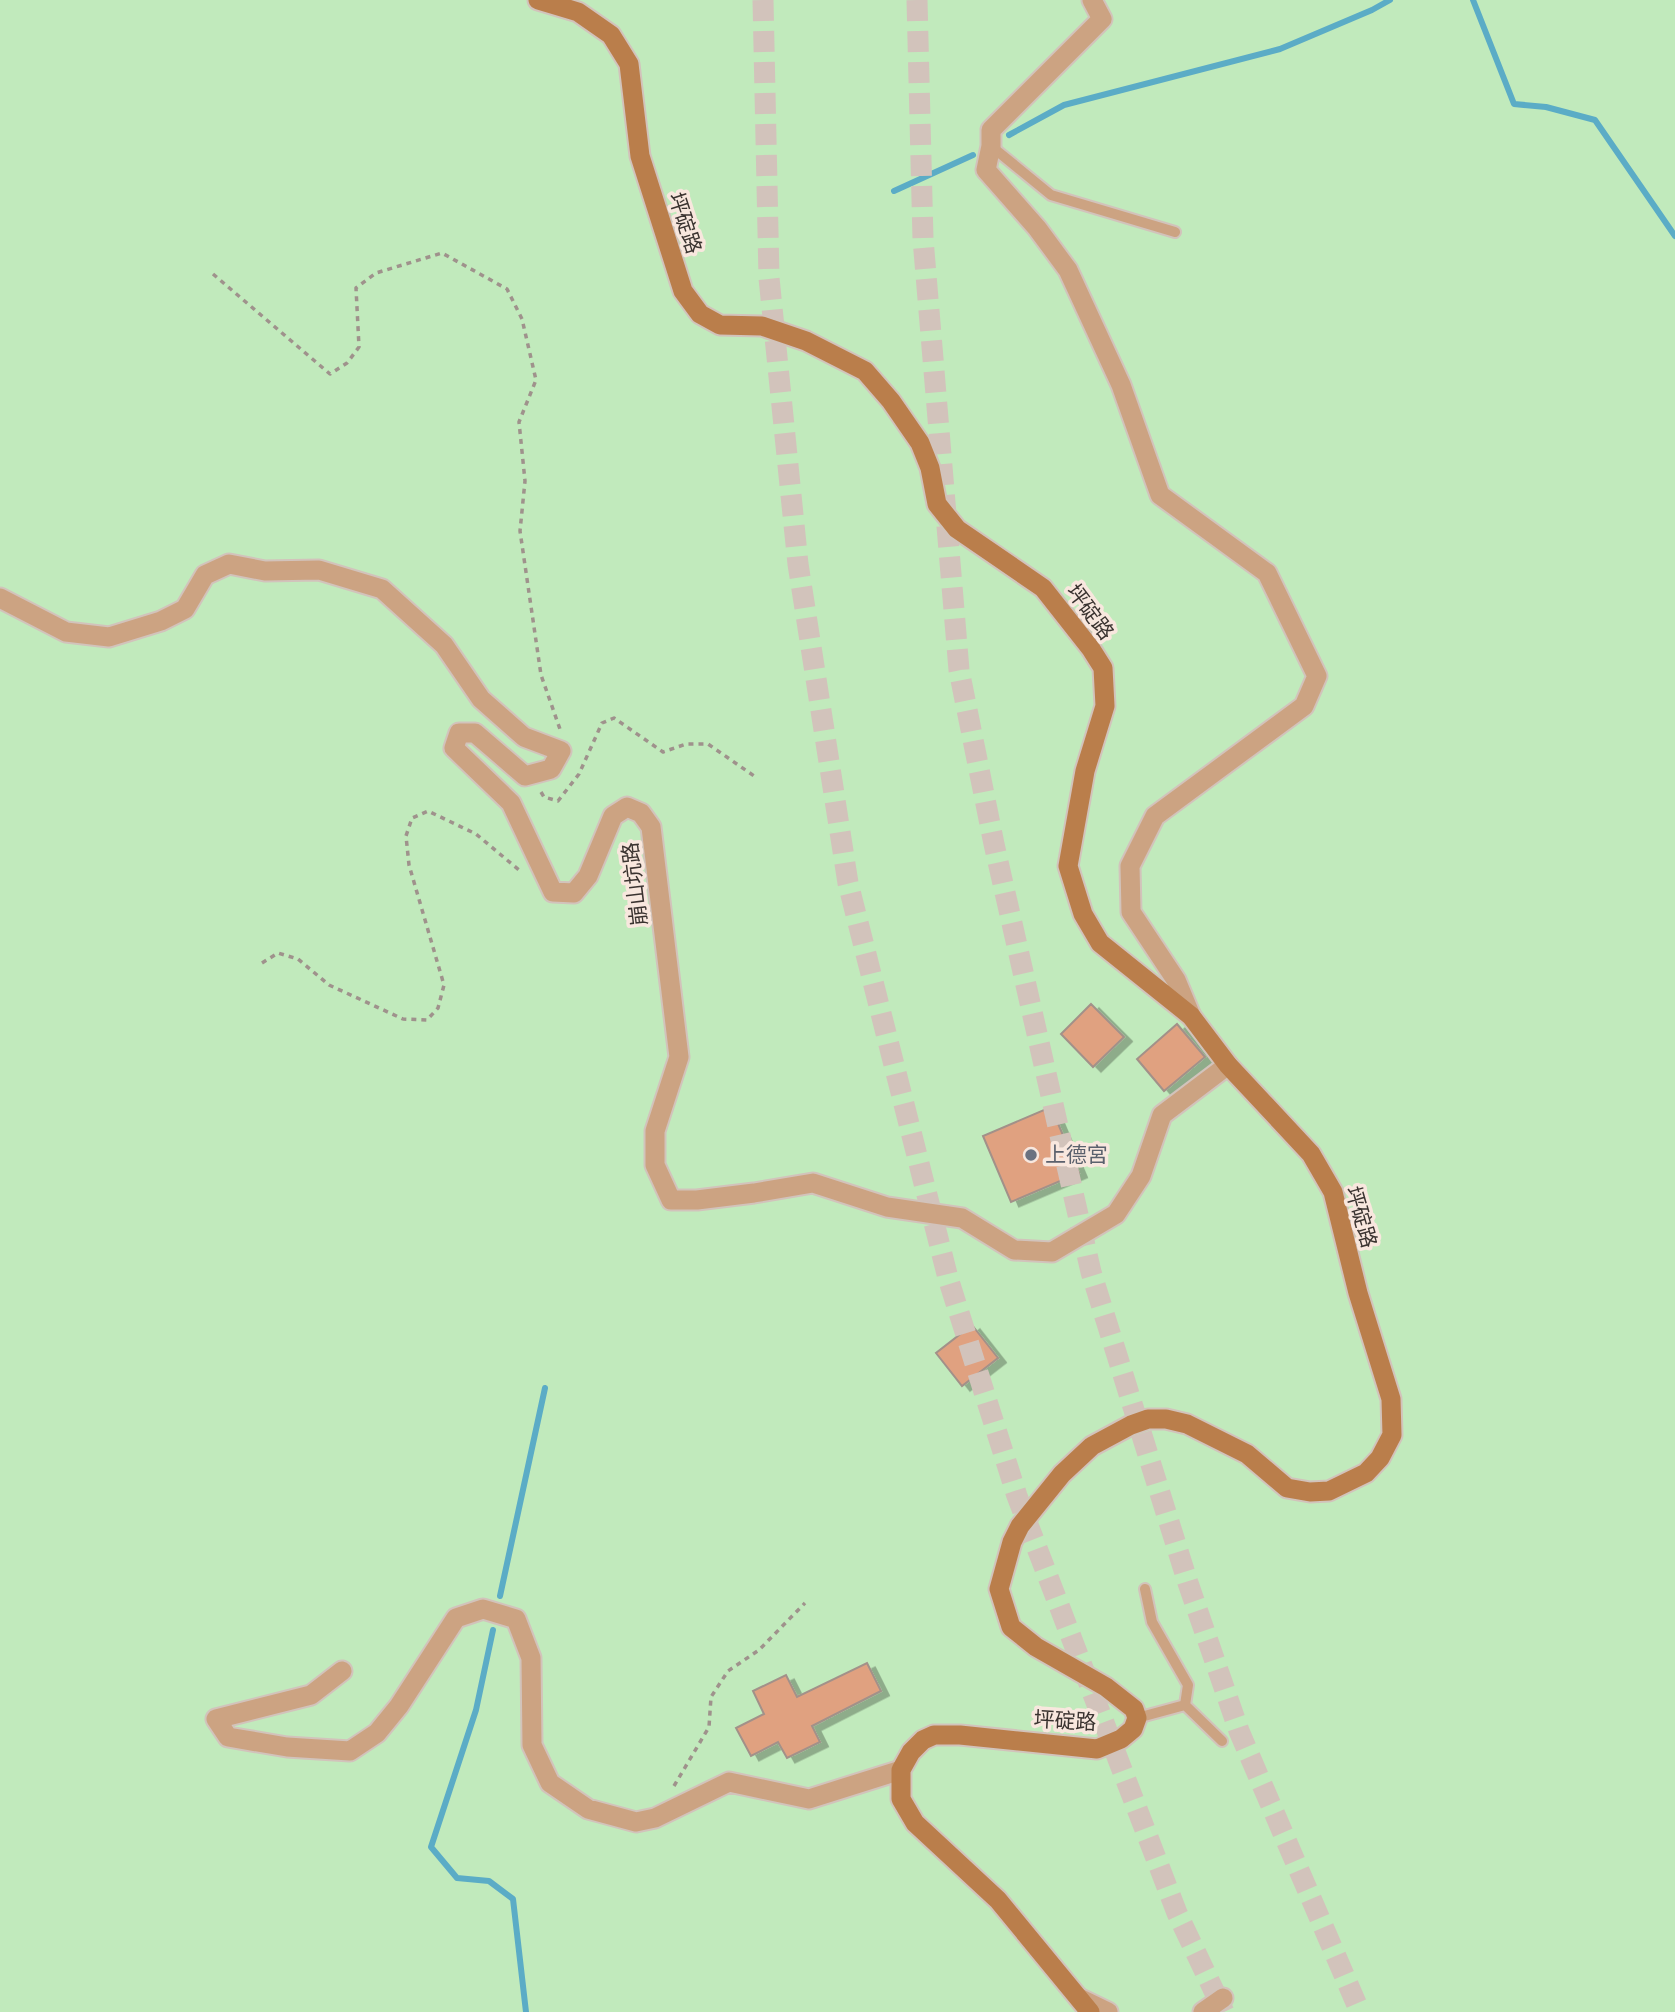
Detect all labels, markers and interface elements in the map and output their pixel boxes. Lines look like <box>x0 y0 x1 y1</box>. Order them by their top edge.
street label: 坪碇路 <box>663 188 709 257</box>
street label: 坪碇路 <box>1061 578 1121 645</box>
street label: 崩山坑路 <box>615 841 653 928</box>
place label: 上德宮 <box>1045 1140 1108 1168</box>
marker: 上德宮 <box>1023 1147 1039 1163</box>
street label: 坪碇路 <box>1340 1183 1384 1251</box>
street label: 坪碇路 <box>1033 1704 1097 1736</box>

